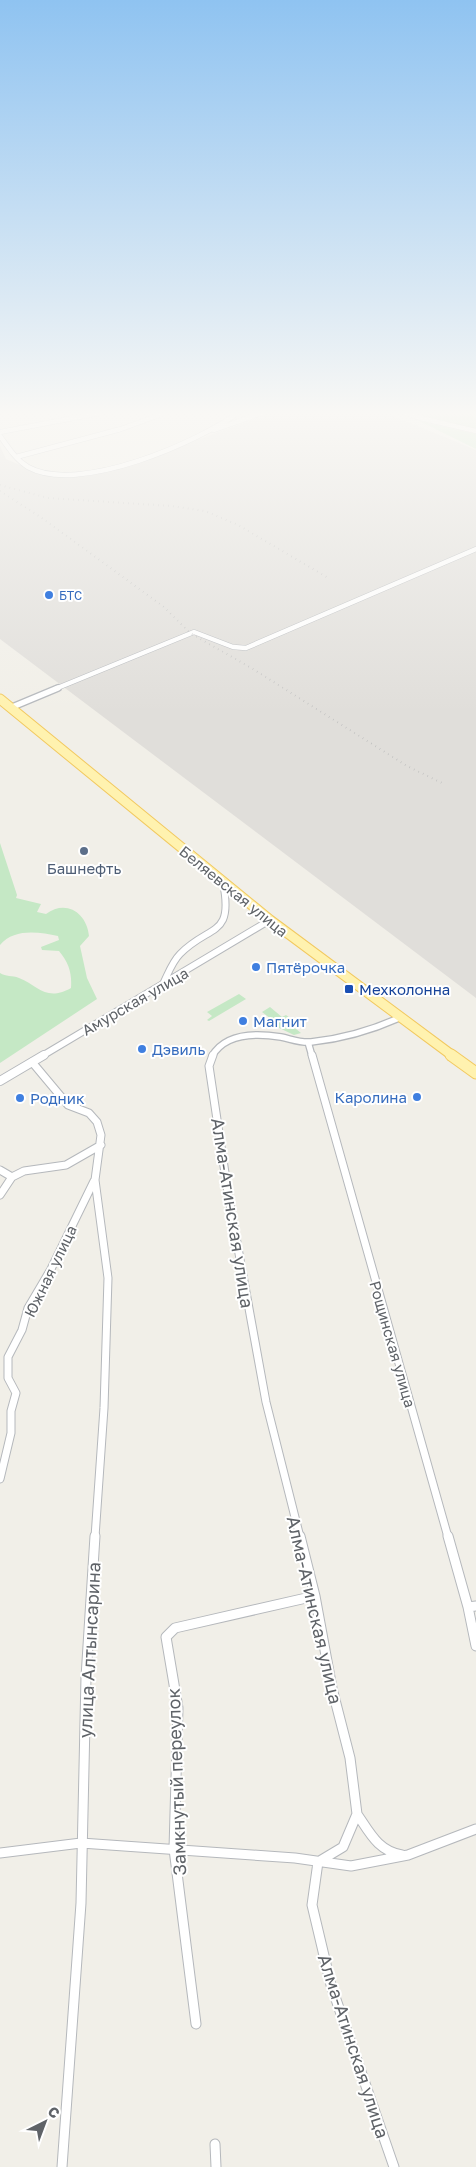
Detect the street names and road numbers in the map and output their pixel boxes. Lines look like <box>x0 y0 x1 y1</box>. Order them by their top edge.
street label: Беляевская улица <box>176 842 292 940</box>
street label: Амурская улица <box>79 963 191 1039</box>
street label: Алма-Атинская улица <box>207 1116 259 1310</box>
street label: Южная улица <box>20 1222 80 1320</box>
street label: Рощинская улица <box>366 1279 420 1409</box>
street label: Алма-Атинская улица <box>283 1514 347 1706</box>
street label: улица Алтынсарина <box>73 1561 105 1739</box>
street label: Замкнутый переулок <box>162 1688 190 1876</box>
street label: Алма-Атинская улица <box>314 1951 394 2141</box>

